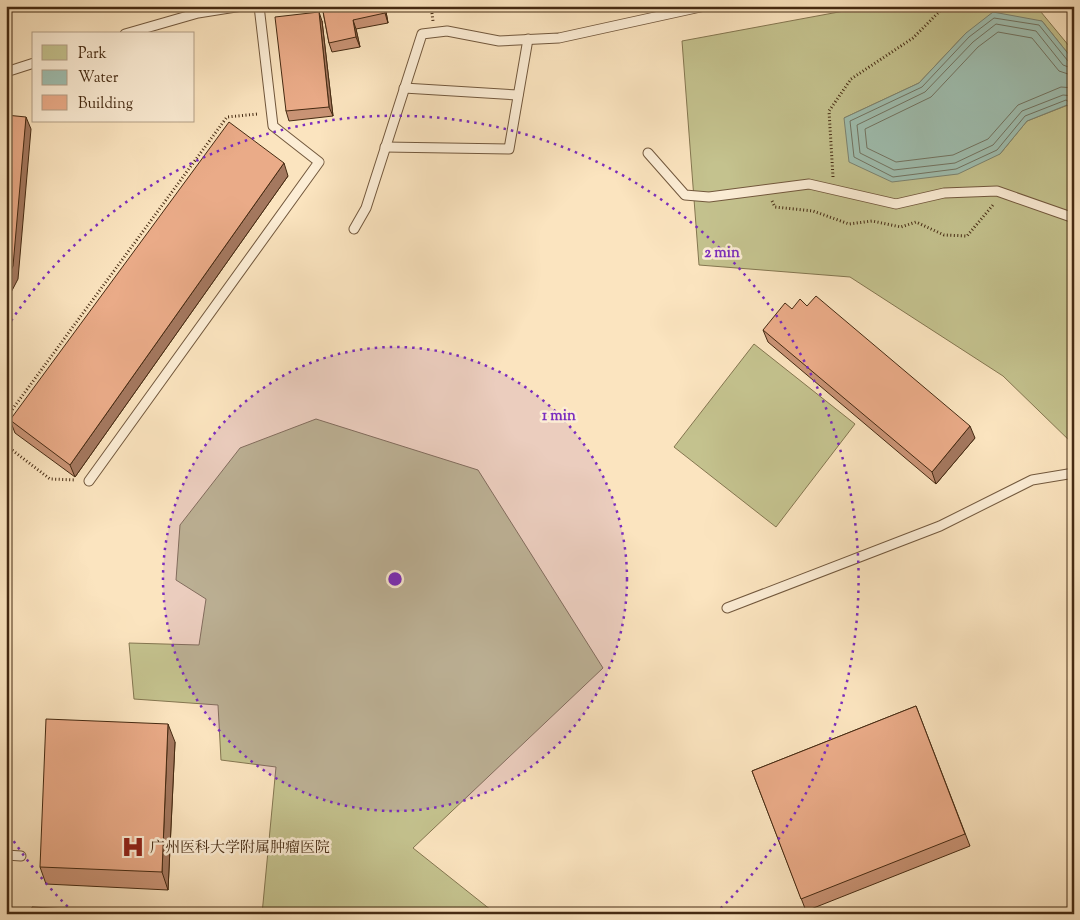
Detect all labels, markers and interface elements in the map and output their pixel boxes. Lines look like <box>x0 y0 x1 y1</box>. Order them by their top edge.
legend <box>32 32 195 122</box>
text: Park <box>78 44 107 65</box>
text: Water <box>78 68 119 89</box>
text: Building <box>78 94 133 115</box>
text: 2 min <box>704 243 740 264</box>
text: 1 min <box>542 406 576 427</box>
centre of rings <box>386 570 404 588</box>
hospital icon: 广州医科大学附属肿瘤医院 <box>120 834 146 860</box>
place label: 广州医科大学附属肿瘤医院 <box>150 838 330 859</box>

